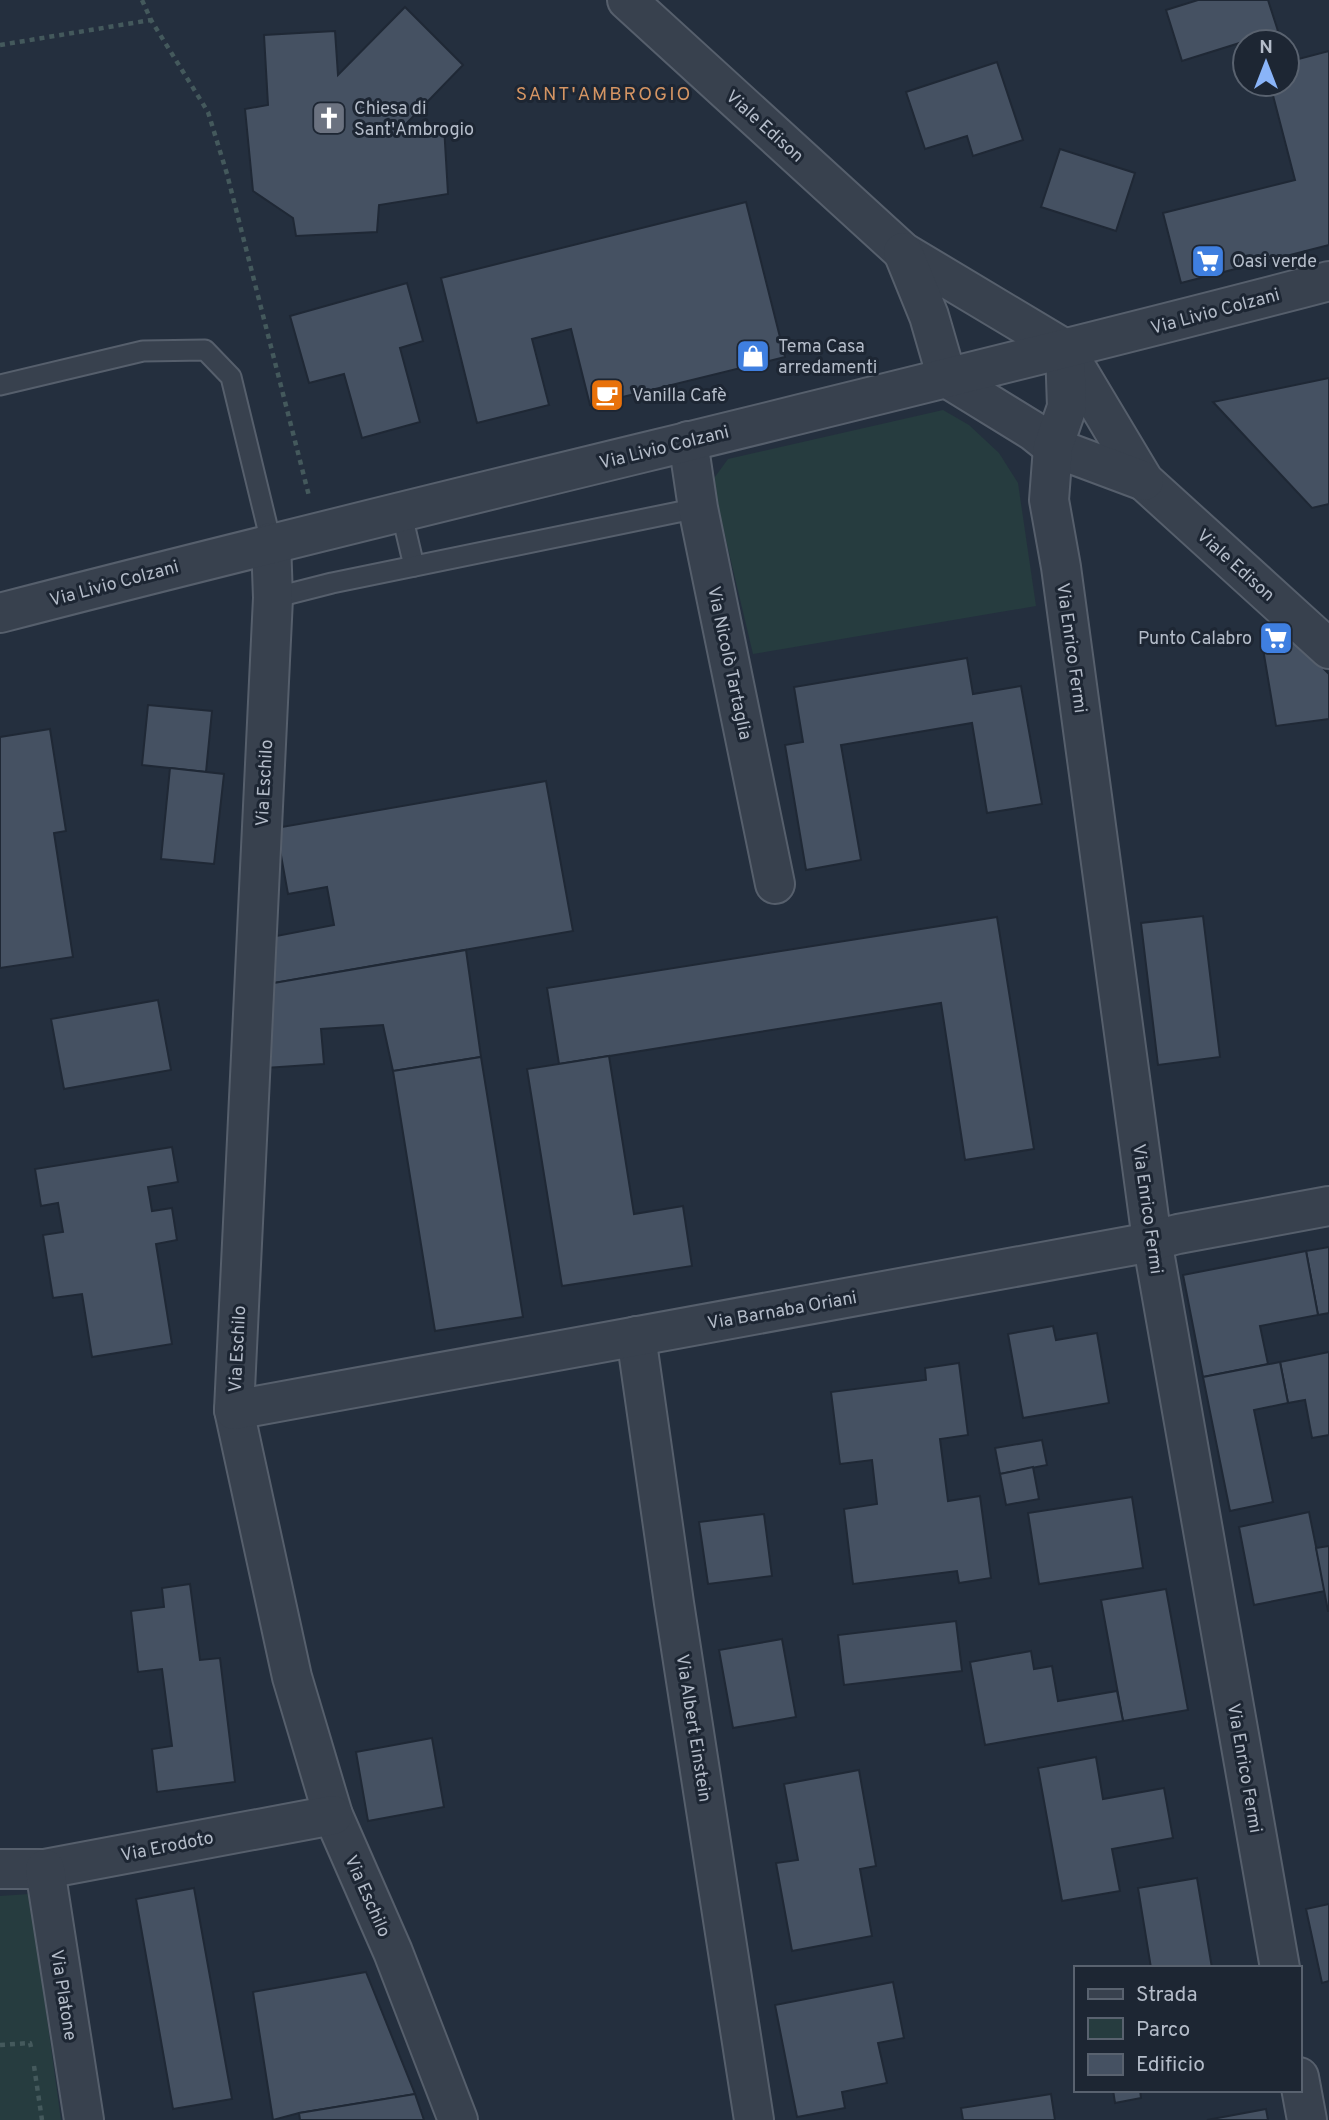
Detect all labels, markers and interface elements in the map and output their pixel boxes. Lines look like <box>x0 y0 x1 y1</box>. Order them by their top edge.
north arrow <box>1231 28 1301 98</box>
text: N <box>1259 36 1273 60</box>
district label: SANT'AMBROGIO <box>516 83 692 107</box>
street label: Viale Edison <box>720 86 808 168</box>
place label: Chiesa di Sant'Ambrogio <box>354 98 474 142</box>
church icon: Chiesa di Sant'Ambrogio <box>310 99 348 137</box>
supermarket icon: Oasi verde <box>1189 242 1227 280</box>
place label: Oasi verde <box>1232 251 1317 274</box>
street label: Via Livio Colzani <box>1148 284 1282 341</box>
place label: Tema Casa arredamenti <box>778 336 877 380</box>
shop icon: Tema Casa arredamenti <box>734 337 772 375</box>
cafe icon: Vanilla Cafè <box>588 376 626 414</box>
place label: Vanilla Cafè <box>632 385 727 408</box>
street label: Via Livio Colzani <box>597 421 732 476</box>
street label: Viale Edison <box>1191 525 1279 607</box>
street label: Via Livio Colzani <box>47 556 181 613</box>
street label: Via Enrico Fermi <box>1050 582 1091 715</box>
street label: Via Nicolò Tartaglia <box>701 584 756 742</box>
supermarket icon: Punto Calabro <box>1257 619 1295 657</box>
place label: Punto Calabro <box>1138 628 1252 651</box>
street label: Via Eschilo <box>252 739 279 827</box>
street label: Via Enrico Fermi <box>1126 1143 1167 1276</box>
street label: Via Barnaba Oriani <box>706 1287 859 1336</box>
street label: Via Eschilo <box>225 1305 252 1393</box>
street label: Via Albert Einstein <box>669 1653 716 1804</box>
street label: Via Enrico Fermi <box>1221 1702 1266 1835</box>
street label: Via Erodoto <box>119 1827 216 1868</box>
street label: Via Eschilo <box>338 1852 395 1941</box>
street label: Via Platone <box>44 1948 81 2042</box>
legend <box>1074 1966 1301 2092</box>
text: Strada <box>1136 1982 1197 2009</box>
text: Parco <box>1136 2017 1190 2044</box>
text: Edificio <box>1136 2052 1205 2079</box>

